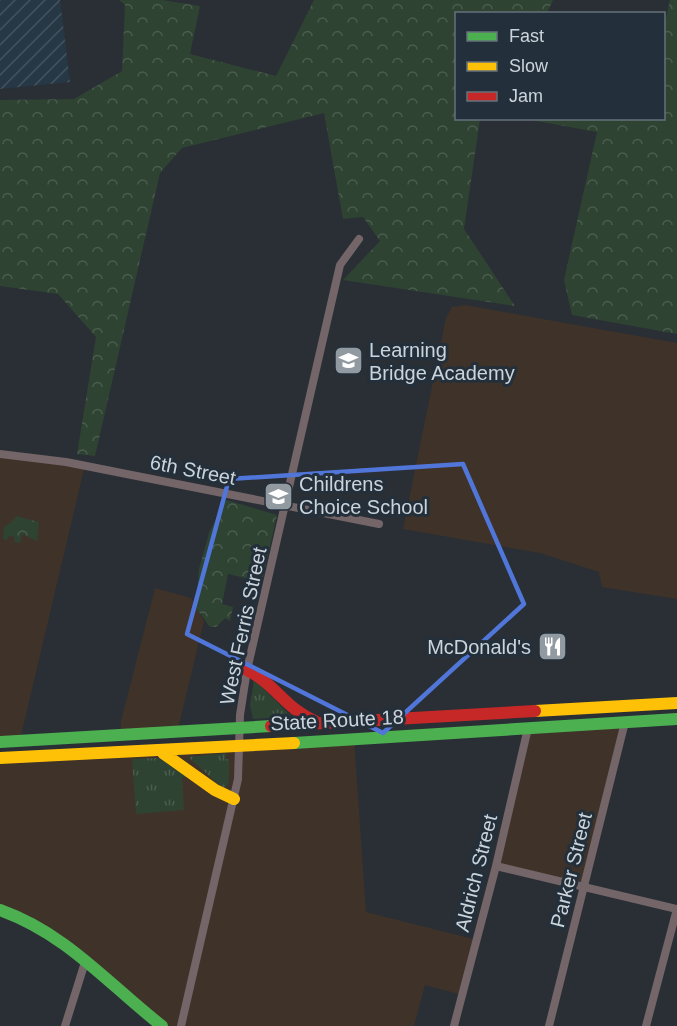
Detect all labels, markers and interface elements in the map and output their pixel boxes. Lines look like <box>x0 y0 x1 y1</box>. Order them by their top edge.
legend <box>455 12 665 120</box>
text: Fast <box>509 26 544 46</box>
text: Slow <box>509 56 549 76</box>
text: Jam <box>509 86 543 106</box>
place label: Learning Bridge Academy <box>369 339 515 384</box>
school or university icon: Learning Bridge Academy <box>332 345 364 377</box>
street label: 6th Street <box>148 451 238 489</box>
place label: Childrens Choice School <box>299 473 428 518</box>
school or university icon: Childrens Choice School <box>262 480 294 512</box>
street label: West Ferris Street <box>216 545 271 707</box>
restaurant icon: McDonald's <box>536 631 568 663</box>
place label: McDonald's <box>427 636 531 658</box>
street label: State Route 18 <box>270 706 404 734</box>
street label: Parker Street <box>546 810 596 930</box>
street label: Aldrich Street <box>451 812 501 934</box>

